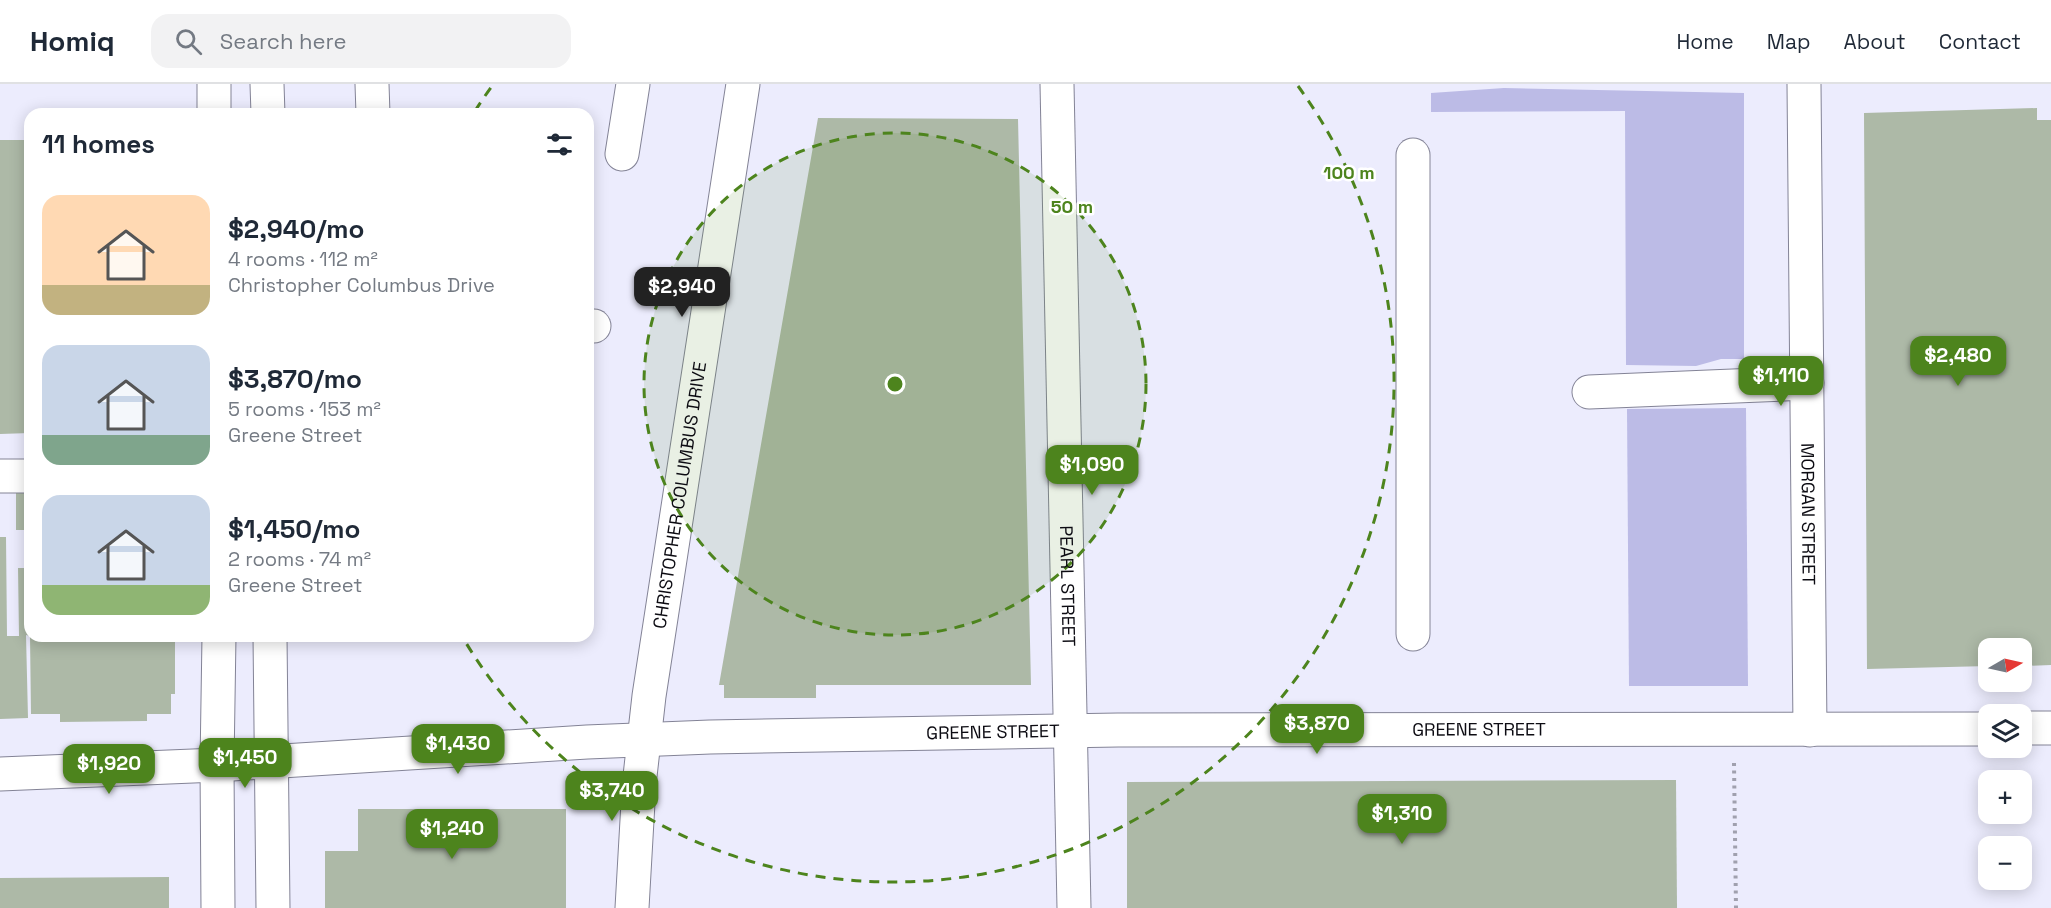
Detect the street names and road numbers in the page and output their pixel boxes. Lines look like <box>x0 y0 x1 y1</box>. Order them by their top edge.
street label: CHRISTOPHER COLUMBUS DRIVE <box>648 360 711 630</box>
street label: MORGAN STREET <box>1796 443 1821 586</box>
street label: PEARL STREET <box>1055 525 1081 647</box>
street label: GREENE STREET <box>1412 718 1546 741</box>
street label: GREENE STREET <box>926 719 1060 744</box>

